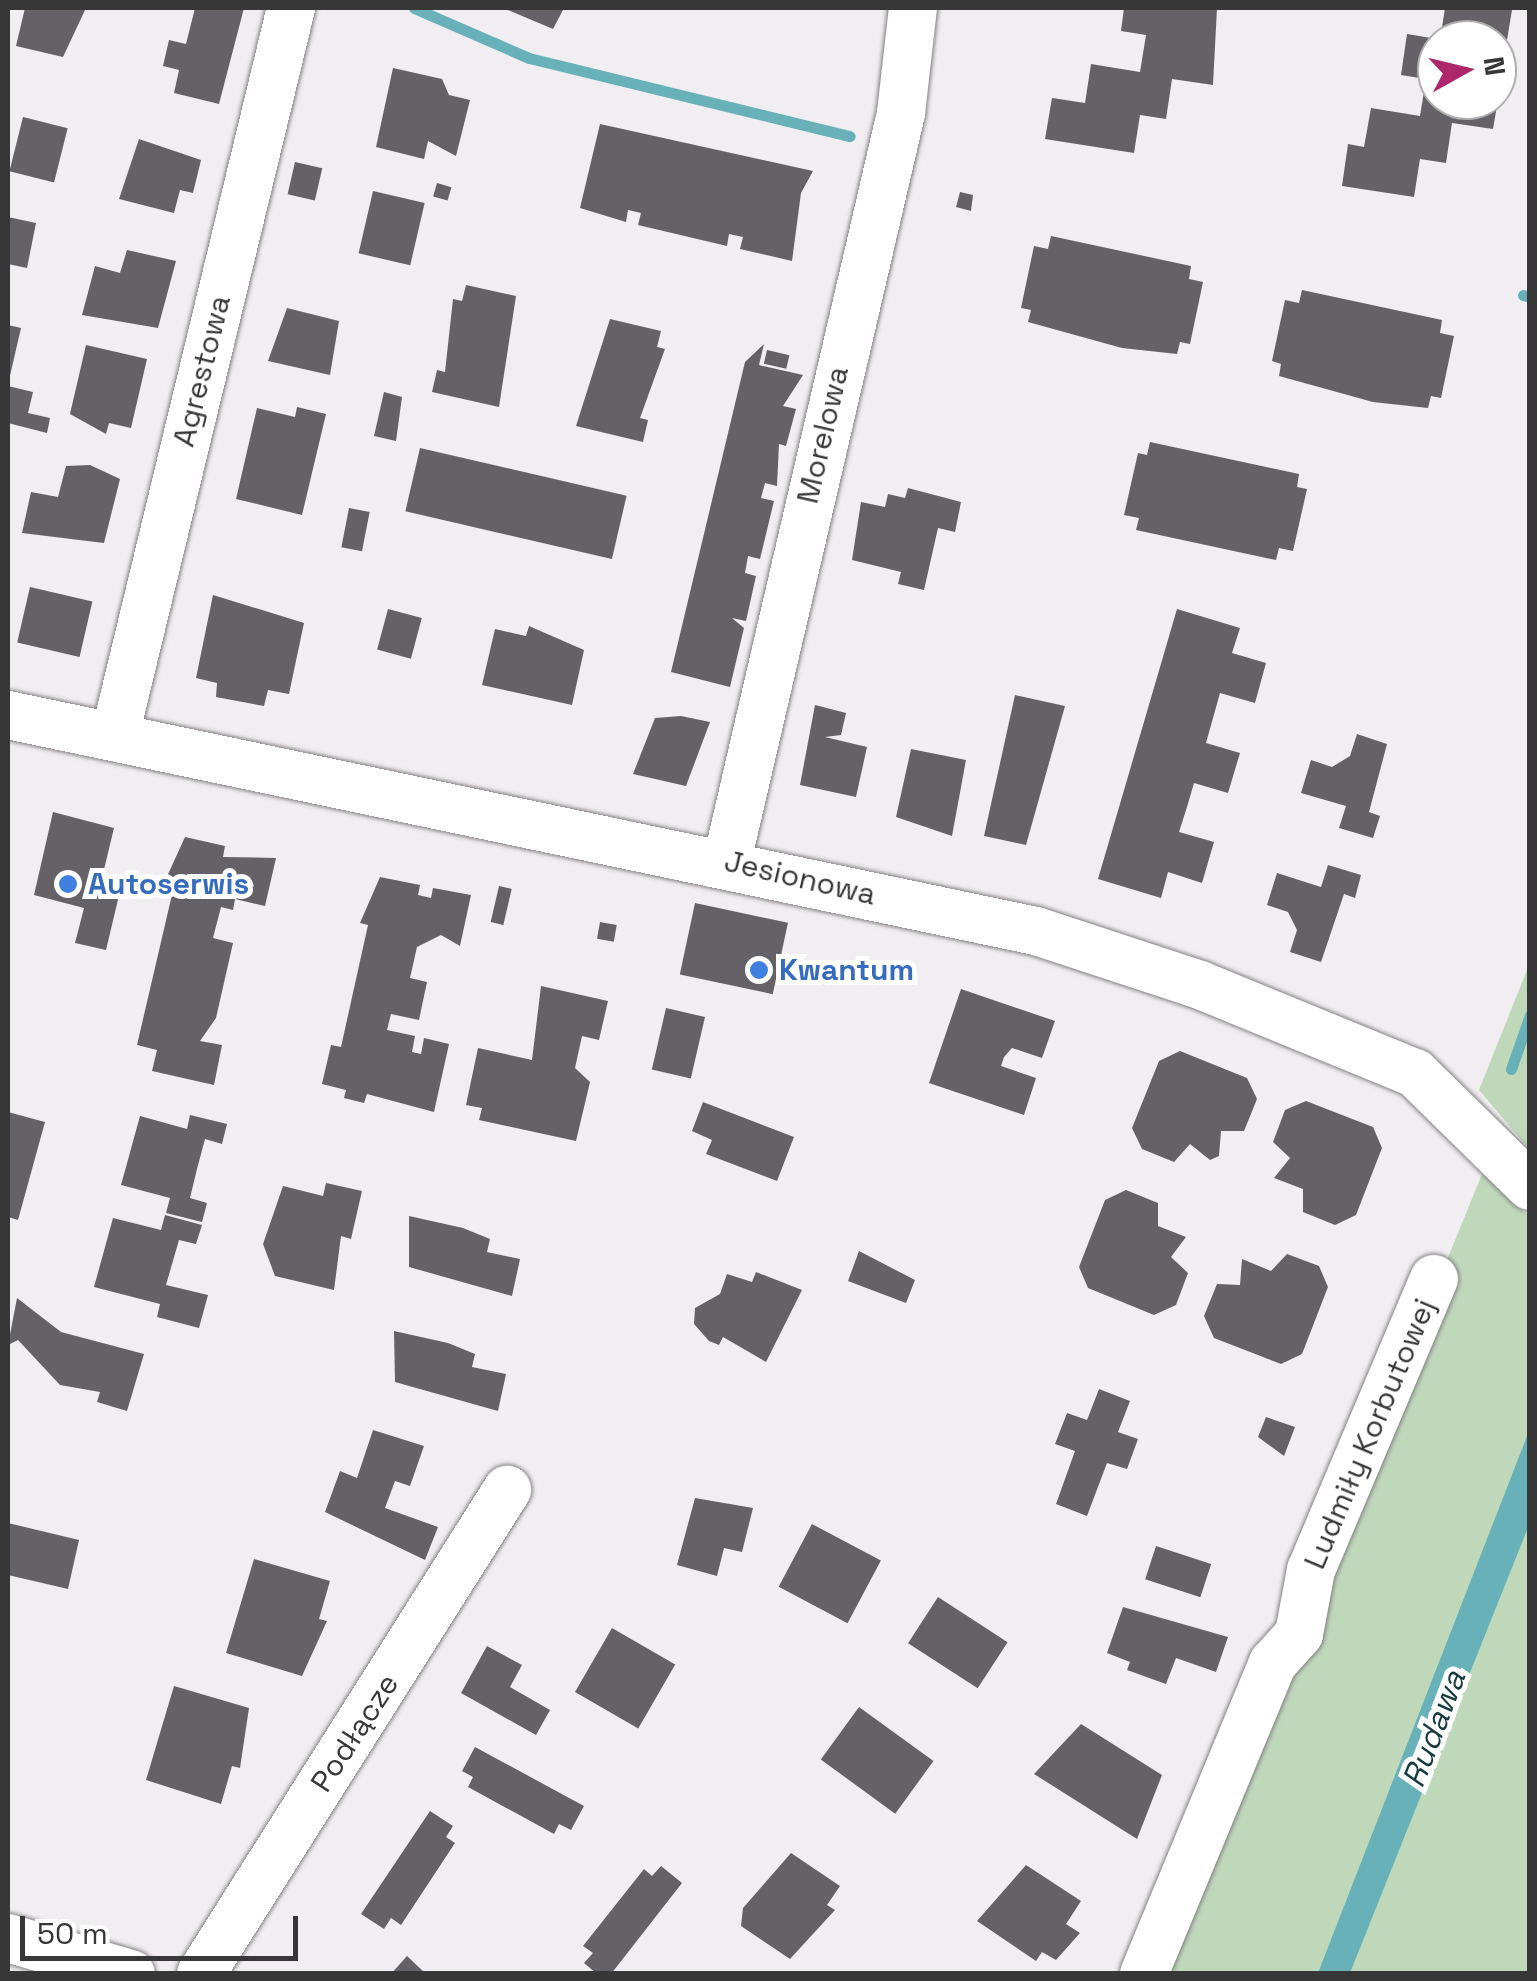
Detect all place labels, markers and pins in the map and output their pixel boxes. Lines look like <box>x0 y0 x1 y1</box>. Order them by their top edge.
place label: Autoserwis <box>88 866 249 902</box>
marker: Autoserwis <box>57 873 79 895</box>
place label: Kwantum <box>779 952 914 988</box>
marker: Kwantum <box>748 959 770 981</box>

